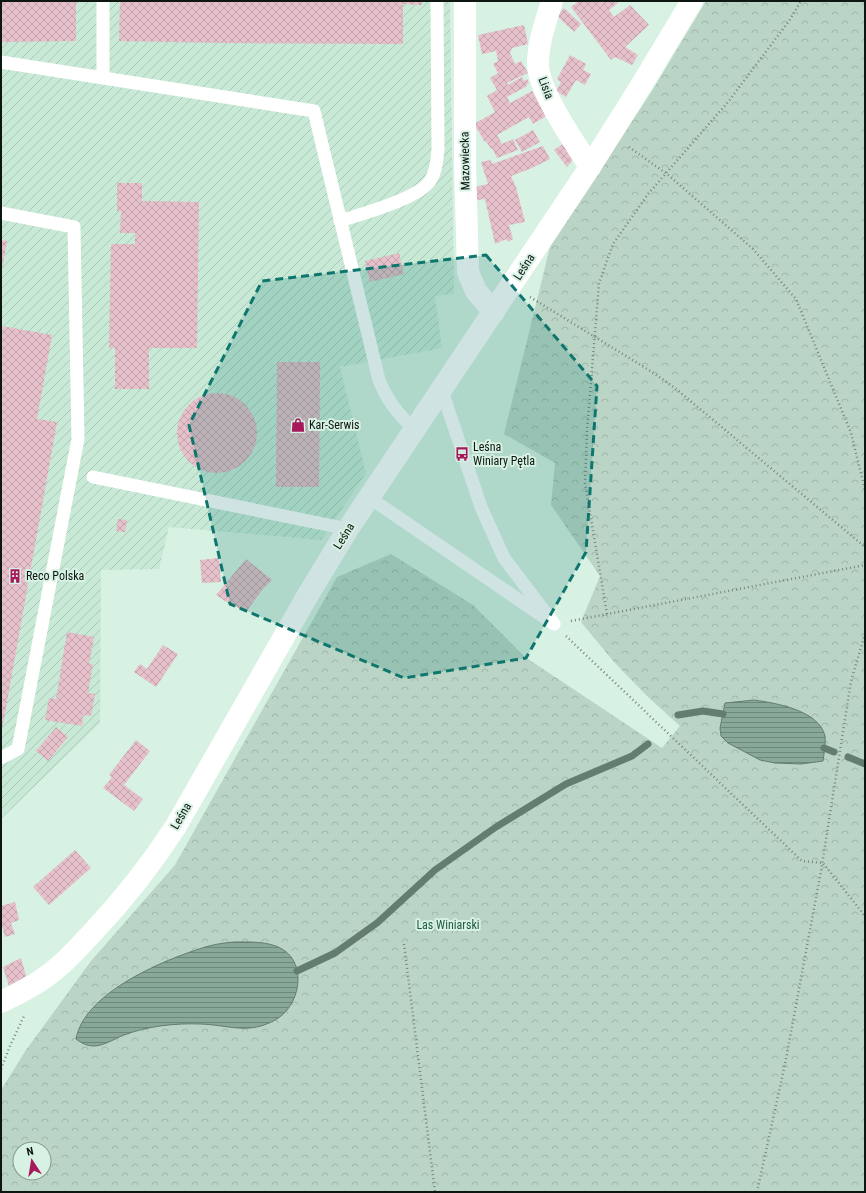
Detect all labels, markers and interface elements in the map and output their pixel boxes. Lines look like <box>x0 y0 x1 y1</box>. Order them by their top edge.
street label: Lisia <box>535 75 557 101</box>
street label: Mazowiecka <box>457 131 473 191</box>
street label: Leśna <box>510 251 538 283</box>
shop icon: Kar-Serwis <box>290 417 306 433</box>
place label: Kar-Serwis <box>309 418 360 432</box>
place label: Leśna Winiary Pętla <box>473 440 535 468</box>
bus stop icon: Leśna Winiary Pętla <box>454 446 470 462</box>
street label: Leśna <box>331 520 358 552</box>
building icon: Reco Polska <box>7 568 23 584</box>
place label: Reco Polska <box>26 569 85 583</box>
street label: Leśna <box>168 800 194 832</box>
park label: Las Winiarski <box>416 918 480 932</box>
north arrow <box>12 1141 52 1181</box>
text: N <box>25 1145 35 1159</box>

